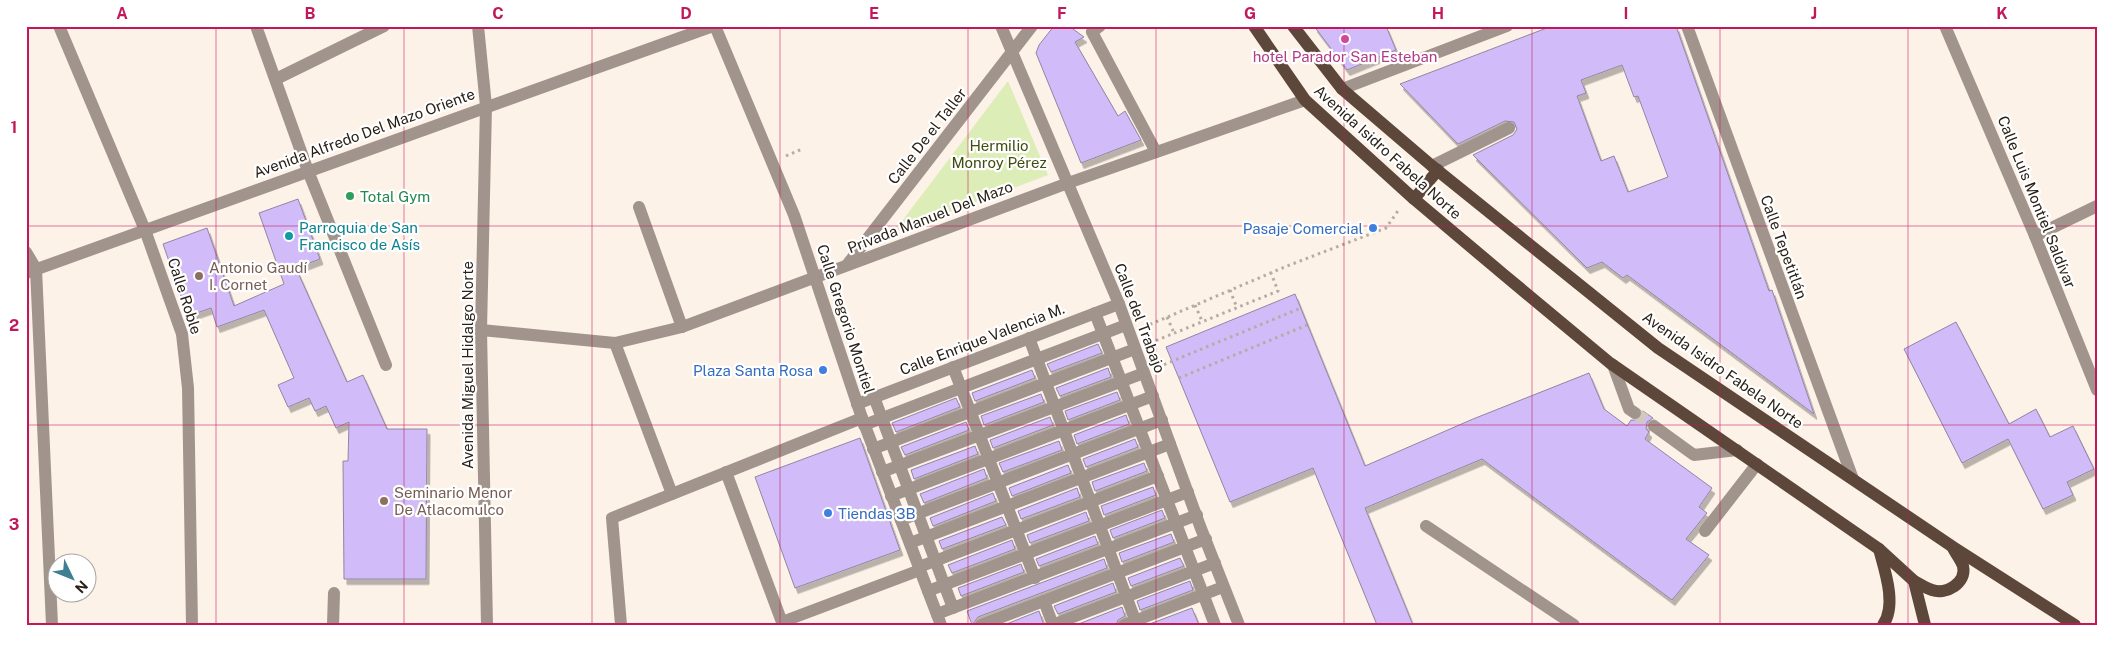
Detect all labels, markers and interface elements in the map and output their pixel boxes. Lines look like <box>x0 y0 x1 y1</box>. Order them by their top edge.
text: A <box>116 4 128 23</box>
text: B <box>305 4 316 23</box>
text: C <box>492 4 504 23</box>
text: D <box>680 4 692 23</box>
text: E <box>869 4 879 23</box>
text: F <box>1057 4 1067 23</box>
text: G <box>1244 4 1256 23</box>
text: H <box>1432 4 1444 23</box>
text: I <box>1624 4 1628 23</box>
text: J <box>1811 4 1817 23</box>
text: K <box>1996 4 2008 23</box>
marker: hotel Parador San Esteban <box>1339 33 1351 45</box>
place label: hotel Parador San Esteban <box>1253 48 1437 65</box>
street label: Avenida Isidro Fabela Norte <box>1311 82 1465 222</box>
street label: Avenida Alfredo Del Mazo Oriente <box>251 85 477 181</box>
street label: Calle De el Taller <box>884 85 970 187</box>
street label: Calle Luis Montiel Saldívar <box>1995 113 2079 291</box>
text: 1 <box>11 118 17 137</box>
park label: Hermilio Monroy Pérez <box>951 137 1047 171</box>
street label: Privada Manuel Del Mazo <box>845 178 1015 256</box>
place label: Total Gym <box>360 188 430 205</box>
marker: Total Gym <box>344 190 356 202</box>
street label: Calle Tepetitlán <box>1757 193 1811 301</box>
place label: Parroquia de San Francisco de Asís <box>299 219 420 253</box>
place label: Pasaje Comercial <box>1243 220 1363 237</box>
marker: Pasaje Comercial <box>1367 222 1379 234</box>
marker: Parroquia de San Francisco de Asís <box>283 230 295 242</box>
street label: Calle Gregorio Montiel <box>814 242 878 396</box>
street label: Calle Roble <box>165 256 205 336</box>
place label: Antonio Gaudí I. Cornet <box>209 259 308 293</box>
street label: Avenida Miguel Hidalgo Norte <box>459 261 476 469</box>
street label: Calle del Trabajo <box>1111 261 1169 375</box>
marker: Antonio Gaudí I. Cornet <box>193 270 205 282</box>
street label: Calle Enrique Valencia M. <box>897 300 1067 378</box>
street label: Avenida Isidro Fabela Norte <box>1640 308 1806 432</box>
text: 2 <box>9 316 19 335</box>
place label: Plaza Santa Rosa <box>693 362 813 379</box>
marker: Plaza Santa Rosa <box>817 364 829 376</box>
place label: Seminario Menor De Atlacomulco <box>394 484 513 518</box>
marker: Seminario Menor De Atlacomulco <box>378 495 390 507</box>
place label: Tiendas 3B <box>838 505 916 522</box>
marker: Tiendas 3B <box>822 507 834 519</box>
text: 3 <box>9 515 19 534</box>
north arrow <box>48 554 98 604</box>
text: N <box>72 577 91 596</box>

